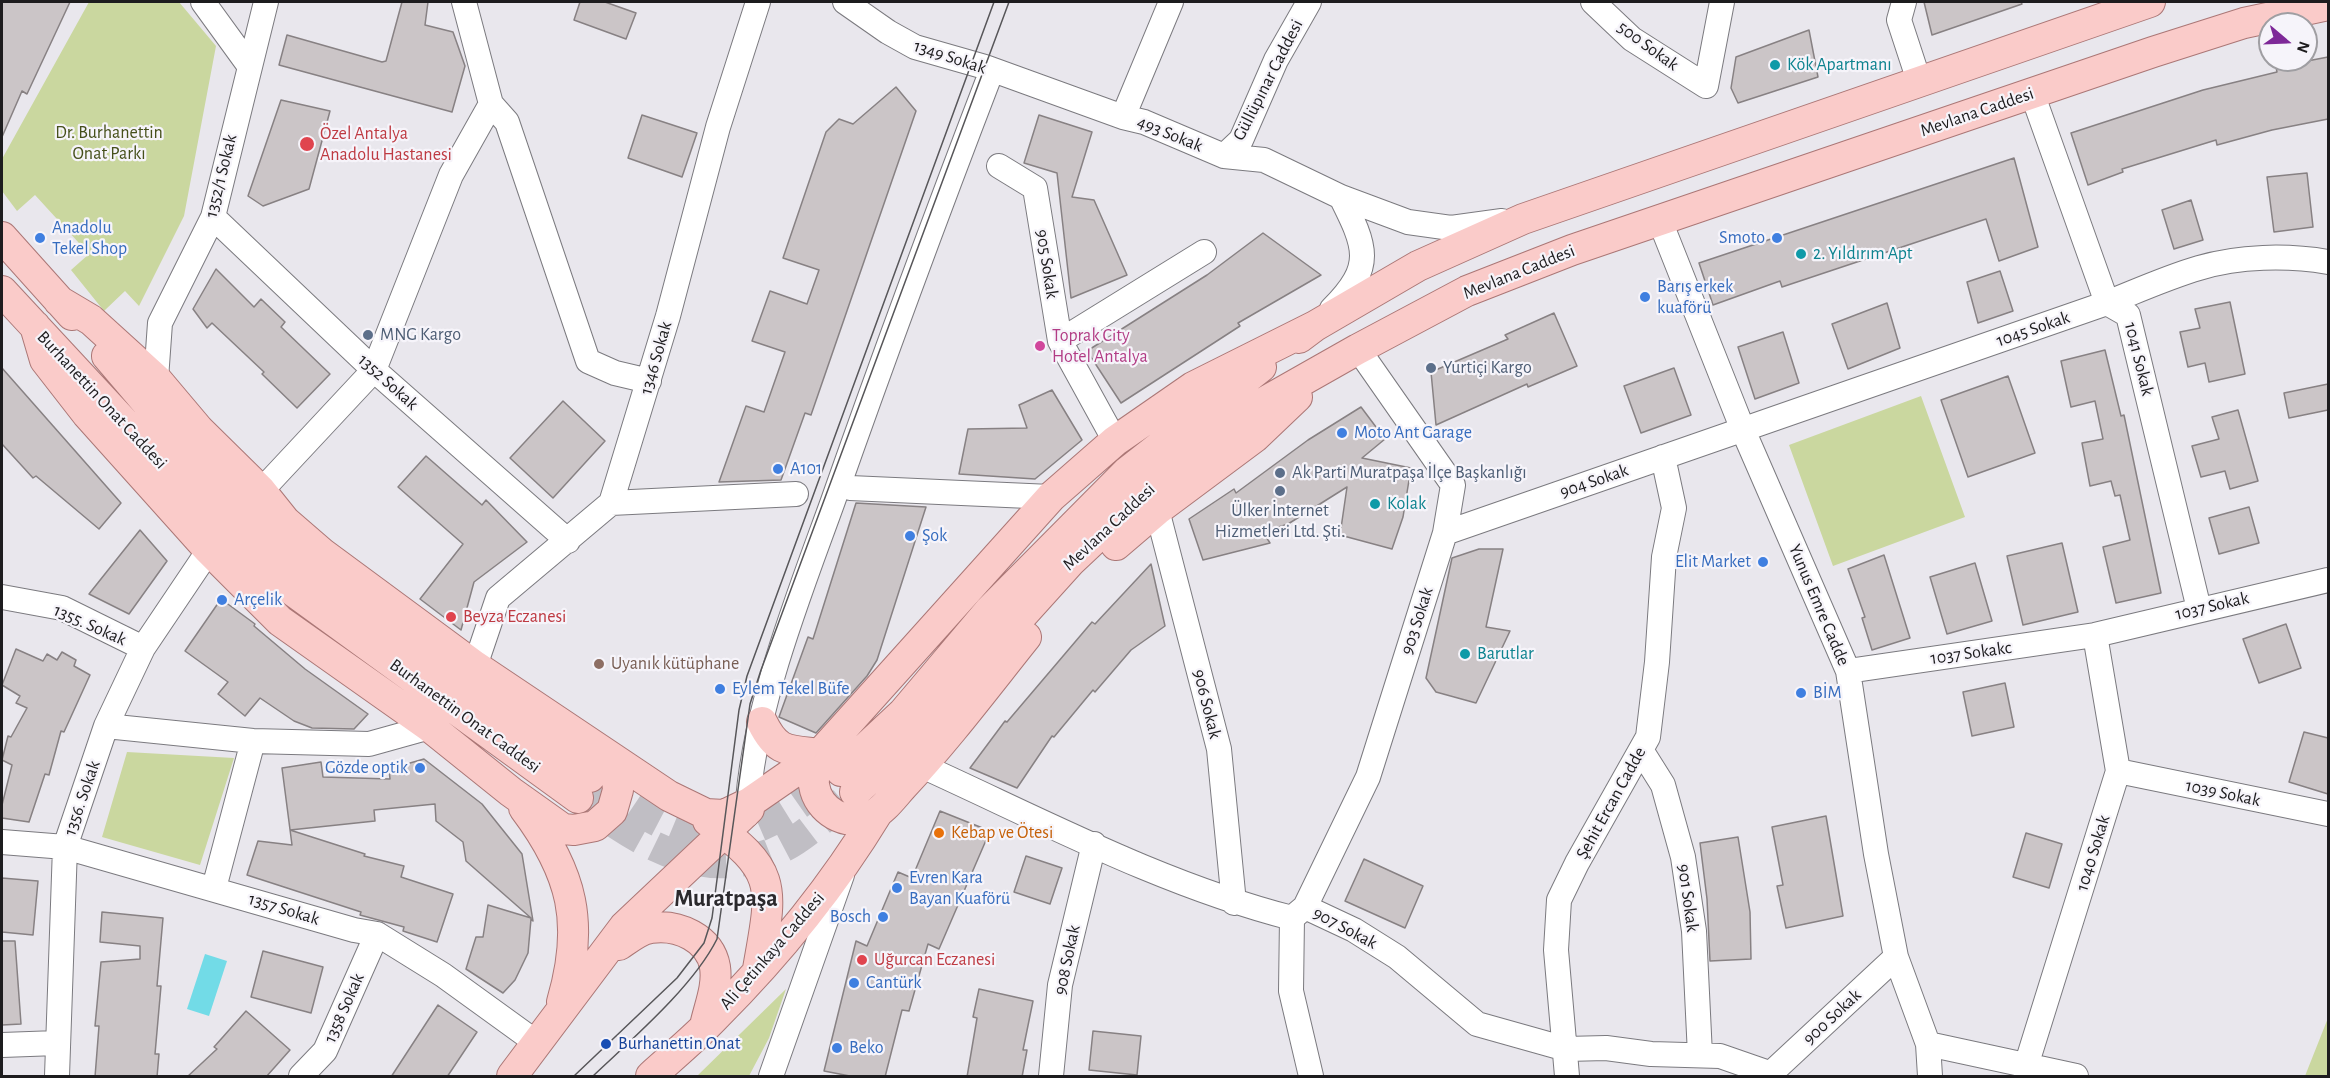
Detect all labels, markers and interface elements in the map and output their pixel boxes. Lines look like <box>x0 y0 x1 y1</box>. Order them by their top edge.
north arrow <box>2258 12 2318 72</box>
street label: Güllüpınar Caddesi <box>1228 16 1308 144</box>
street label: 500 Sokak <box>1613 16 1683 76</box>
street label: 1349 Sokak <box>911 35 989 79</box>
text: N <box>2294 39 2313 55</box>
place label: Kök Apartmanı <box>1787 54 1892 76</box>
marker: Kök Apartmanı <box>1768 58 1782 72</box>
street label: Mevlana Caddesi <box>1917 82 2037 142</box>
street label: 493 Sokak <box>1134 111 1206 157</box>
park label: Dr. Burhanettin Onat Parkı <box>55 122 163 164</box>
place label: Özel Antalya Anadolu Hastanesi <box>320 123 452 166</box>
street label: 1352/1 Sokak <box>200 132 242 220</box>
marker: Özel Antalya Anadolu Hastanesi <box>298 135 316 153</box>
place label: Anadolu Tekel Shop <box>52 217 127 260</box>
place label: Smoto <box>1719 227 1765 249</box>
street label: 905 Sokak <box>1031 228 1063 300</box>
marker: Anadolu Tekel Shop <box>33 231 47 245</box>
marker: Smoto <box>1770 231 1784 245</box>
street label: Mevlana Caddesi <box>1460 240 1578 304</box>
place label: 2. Yıldırım Apt <box>1813 243 1913 265</box>
marker: 2. Yıldırım Apt <box>1794 247 1808 261</box>
place label: Barış erkek kuaförü <box>1657 276 1733 318</box>
marker: Barış erkek kuaförü <box>1638 290 1652 304</box>
street label: 1045 Sokak <box>1993 306 2073 352</box>
street label: 1346 Sokak <box>635 319 677 397</box>
street label: 1041 Sokak <box>2119 320 2159 398</box>
place label: MNG Kargo <box>380 324 461 346</box>
place label: Toprak City Hotel Antalya <box>1052 325 1148 368</box>
street label: Burhanettin Onat Caddesi <box>32 326 172 474</box>
marker: MNG Kargo <box>361 328 375 342</box>
marker: Toprak City Hotel Antalya <box>1033 339 1047 353</box>
street label: 1352 Sokak <box>353 349 423 415</box>
place label: Yurtiçi Kargo <box>1443 357 1532 379</box>
marker: Yurtiçi Kargo <box>1424 361 1438 375</box>
place label: Moto Ant Garage <box>1354 422 1472 444</box>
marker: Moto Ant Garage <box>1335 426 1349 440</box>
place label: A101 <box>790 458 822 480</box>
street label: 904 Sokak <box>1557 459 1631 503</box>
marker: A101 <box>771 462 785 476</box>
place label: Ak Parti Muratpaşa İlçe Başkanlığı <box>1292 462 1527 484</box>
marker: Ak Parti Muratpaşa İlçe Başkanlığı <box>1273 466 1287 480</box>
street label: Mevlana Caddesi <box>1058 479 1160 575</box>
marker: Ülker İnternet Hizmetleri Ltd. Şti. <box>1273 484 1287 498</box>
place label: Kolak <box>1387 493 1426 515</box>
marker: Kolak <box>1368 497 1382 511</box>
place label: Ülker İnternet Hizmetleri Ltd. Şti. <box>1215 500 1345 542</box>
place label: Şok <box>922 525 947 547</box>
marker: Şok <box>903 529 917 543</box>
street label: Yunus Emre Cadde <box>1784 541 1854 669</box>
place label: Elit Market <box>1675 551 1751 573</box>
marker: Elit Market <box>1756 555 1770 569</box>
street label: 903 Sokak <box>1396 585 1438 657</box>
street label: 1037 Sokak <box>2173 587 2251 625</box>
place label: Arçelik <box>234 589 282 611</box>
marker: Arçelik <box>215 593 229 607</box>
street label: 1355. Sokak <box>50 599 130 651</box>
place label: Beyza Eczanesi <box>463 606 566 628</box>
marker: Beyza Eczanesi <box>444 610 458 624</box>
street label: 1037 Sokakc <box>1929 637 2013 669</box>
place label: Barutlar <box>1477 643 1534 665</box>
marker: Barutlar <box>1458 647 1472 661</box>
place label: Uyanık kütüphane <box>611 653 739 675</box>
street label: Burhanettin Onat Caddesi <box>385 654 545 778</box>
marker: Uyanık kütüphane <box>592 657 606 671</box>
street label: 906 Sokak <box>1188 667 1226 741</box>
place label: Eylem Tekel Büfe <box>732 678 850 700</box>
marker: Eylem Tekel Büfe <box>713 682 727 696</box>
place label: BİM <box>1813 682 1842 704</box>
marker: BİM <box>1794 686 1808 700</box>
street label: Şehit Ercan Cadde <box>1571 743 1651 863</box>
place label: Gözde optik <box>325 757 408 779</box>
street label: 1356. Sokak <box>59 758 105 838</box>
marker: Gözde optik <box>413 761 427 775</box>
street label: 1039 Sokak <box>2184 775 2262 811</box>
street label: 1040 Sokak <box>2071 812 2115 894</box>
place label: Kebap ve Ötesi <box>951 822 1053 844</box>
marker: Kebap ve Ötesi <box>932 826 946 840</box>
street label: 901 Sokak <box>1673 863 1703 933</box>
place label: Evren Kara Bayan Kuaförü <box>909 867 1010 910</box>
marker: Evren Kara Bayan Kuaförü <box>890 881 904 895</box>
district label: Muratpaşa <box>674 885 778 913</box>
street label: 1357 Sokak <box>246 888 322 930</box>
street label: Ali Çetinkaya Caddesi <box>715 888 829 1014</box>
street label: 907 Sokak <box>1309 902 1381 954</box>
place label: Bosch <box>830 906 871 928</box>
marker: Bosch <box>876 910 890 924</box>
street label: 908 Sokak <box>1049 923 1085 997</box>
place label: Uğurcan Eczanesi <box>874 949 995 971</box>
marker: Uğurcan Eczanesi <box>855 953 869 967</box>
street label: 1358 Sokak <box>319 970 369 1046</box>
place label: Cantürk <box>866 972 922 994</box>
marker: Cantürk <box>847 976 861 990</box>
street label: 900 Sokak <box>1798 985 1866 1049</box>
place label: Burhanettin Onat <box>618 1033 740 1055</box>
marker: Burhanettin Onat <box>599 1037 613 1051</box>
place label: Beko <box>849 1037 884 1059</box>
marker: Beko <box>830 1041 844 1055</box>

